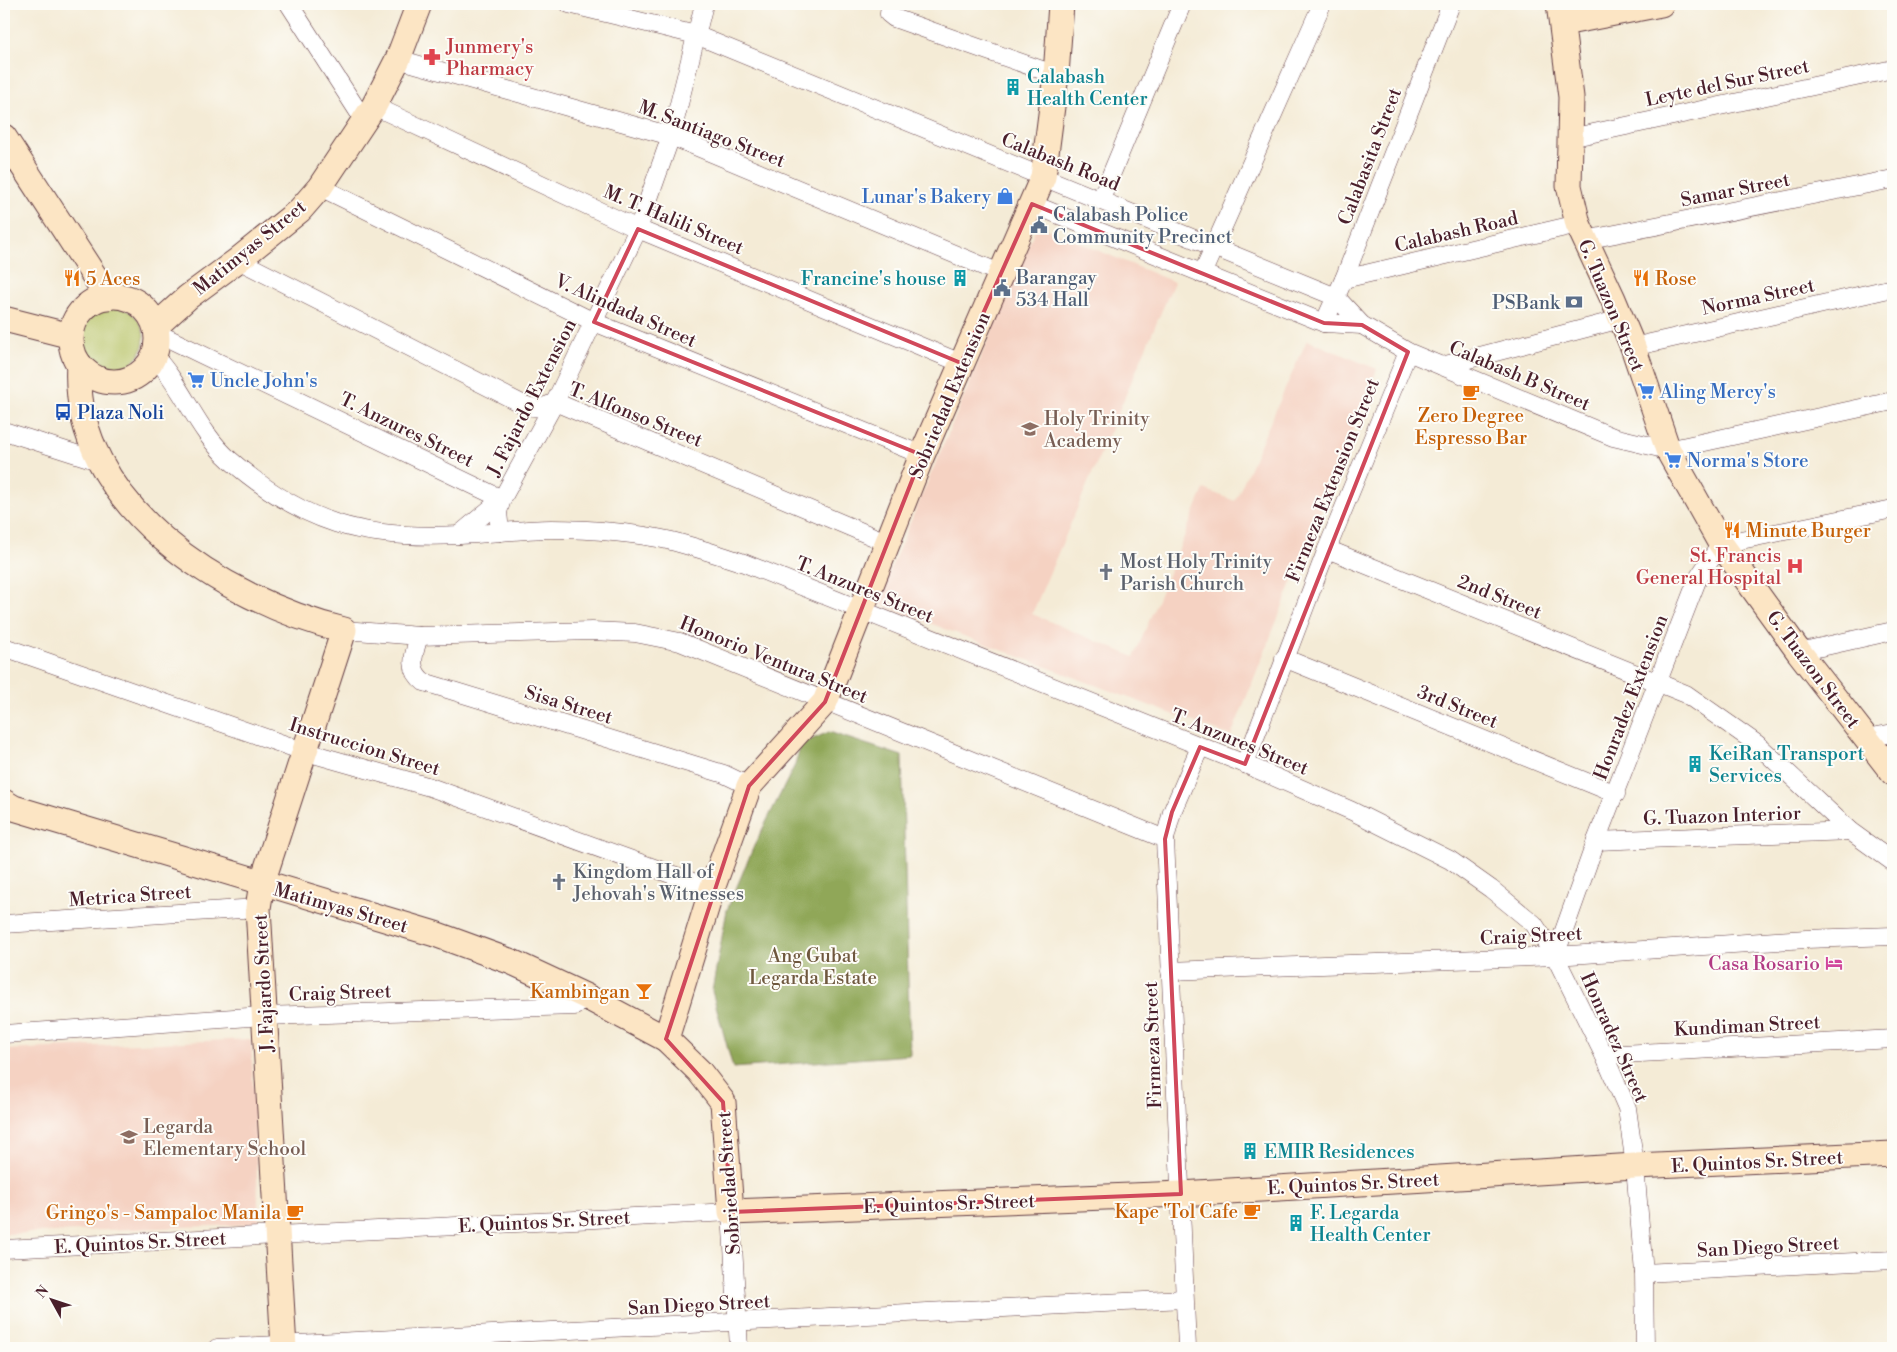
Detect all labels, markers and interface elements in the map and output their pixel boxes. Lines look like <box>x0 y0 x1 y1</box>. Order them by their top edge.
place label: Junmery's Pharmacy <box>445 35 534 81</box>
pharmacy icon: Junmery's Pharmacy <box>422 47 442 67</box>
street label: Leyte del Sur Street <box>1643 54 1812 112</box>
place label: Calabash Health Center <box>1027 65 1148 111</box>
building icon: Calabash Health Center <box>1003 77 1023 97</box>
street label: Calabasita Street <box>1333 84 1407 228</box>
street label: M. Santiago Street <box>635 95 789 173</box>
street label: Calabash Road <box>998 127 1124 197</box>
street label: Samar Street <box>1679 168 1792 212</box>
street label: M. T. Halili Street <box>600 180 747 260</box>
place label: Lunar's Bakery <box>861 185 992 209</box>
shop icon: Lunar's Bakery <box>995 186 1015 206</box>
street label: Matimyas Street <box>188 195 311 301</box>
place label: Calabash Police Community Precinct <box>1053 203 1233 249</box>
street label: Calabash Road <box>1392 206 1520 258</box>
public building icon: Calabash Police Community Precinct <box>1029 215 1049 235</box>
street label: G. Tuazon Street <box>1572 236 1650 375</box>
place label: Barangay 534 Hall <box>1015 266 1097 312</box>
place label: 5 Aces <box>86 267 140 291</box>
place label: Francine's house <box>801 267 946 291</box>
place label: Rose <box>1655 267 1697 291</box>
restaurant icon: 5 Aces <box>62 268 82 288</box>
street label: V. Alindada Street <box>550 268 700 353</box>
building icon: Francine's house <box>950 268 970 288</box>
restaurant icon: Rose <box>1631 268 1651 288</box>
street label: Norma Street <box>1699 273 1817 321</box>
public building icon: Barangay 534 Hall <box>992 278 1012 298</box>
place label: PSBank <box>1492 291 1561 315</box>
bank icon: PSBank <box>1564 292 1584 312</box>
street label: Sobriedad Extension <box>904 308 996 482</box>
street label: J. Fajardo Extension <box>481 315 582 481</box>
street label: Calabash B Street <box>1446 335 1594 417</box>
place label: Uncle John's <box>210 369 317 393</box>
supermarket icon: Uncle John's <box>186 370 206 390</box>
street label: Firmeza Extension Street <box>1281 374 1385 586</box>
street label: T. Alfonso Street <box>565 377 706 453</box>
place label: Aling Mercy's <box>1659 380 1776 404</box>
supermarket icon: Aling Mercy's <box>1636 381 1656 401</box>
cafe icon: Zero Degree Espresso Bar <box>1461 382 1481 402</box>
street label: T. Anzures Street <box>335 387 478 473</box>
place label: Plaza Noli <box>77 401 164 425</box>
bus stop icon: Plaza Noli <box>53 402 73 422</box>
place label: Zero Degree Espresso Bar <box>1415 404 1527 450</box>
place label: Holy Trinity Academy <box>1043 407 1150 453</box>
school or university icon: Holy Trinity Academy <box>1020 419 1040 439</box>
place label: Norma's Store <box>1687 449 1809 473</box>
supermarket icon: Norma's Store <box>1663 450 1683 470</box>
place label: Minute Burger <box>1746 519 1871 543</box>
restaurant icon: Minute Burger <box>1722 520 1742 540</box>
place label: St. Francis General Hospital <box>1636 544 1781 590</box>
place label: Most Holy Trinity Parish Church <box>1120 550 1273 596</box>
street label: T. Anzures Street <box>792 551 937 629</box>
hospital icon: St. Francis General Hospital <box>1785 556 1805 576</box>
church icon: Most Holy Trinity Parish Church <box>1096 562 1116 582</box>
street label: 2nd Street <box>1454 569 1545 625</box>
street label: G. Tuazon Street <box>1761 606 1865 733</box>
street label: Honorio Ventura Street <box>676 611 872 709</box>
street label: Honradez Extension <box>1588 611 1674 783</box>
street label: Sisa Street <box>522 680 616 730</box>
street label: 3rd Street <box>1414 680 1502 734</box>
street label: T. Anzures Street <box>1167 703 1312 781</box>
street label: Instruccion Street <box>286 713 443 781</box>
place label: KeiRan Transport Services <box>1709 742 1864 788</box>
building icon: KeiRan Transport Services <box>1685 754 1705 774</box>
street label: G. Tuazon Interior <box>1643 801 1801 831</box>
place label: Kingdom Hall of Jehovah's Witnesses <box>572 860 744 906</box>
church icon: Kingdom Hall of Jehovah's Witnesses <box>549 872 569 892</box>
street label: Matimyas Street <box>271 877 411 939</box>
street label: Metrica Street <box>68 880 192 912</box>
street label: J. Fajardo Street <box>248 913 280 1054</box>
street label: Craig Street <box>1479 921 1583 951</box>
park label: Ang Gubat Legarda Estate <box>749 944 877 990</box>
place label: Casa Rosario <box>1708 952 1820 976</box>
hotel icon: Casa Rosario <box>1824 953 1844 973</box>
street label: Honradez Street <box>1575 969 1654 1106</box>
street label: Craig Street <box>288 979 392 1007</box>
place label: Kambingan <box>530 980 630 1004</box>
bar icon: Kambingan <box>634 981 654 1001</box>
street label: Firmeza Street <box>1139 981 1167 1109</box>
street label: Kundiman Street <box>1673 1010 1821 1042</box>
street label: Sobriedad Street <box>712 1110 746 1255</box>
place label: Legarda Elementary School <box>143 1115 307 1161</box>
school or university icon: Legarda Elementary School <box>119 1127 139 1147</box>
place label: EMIR Residences <box>1264 1140 1415 1164</box>
building icon: EMIR Residences <box>1240 1141 1260 1161</box>
street label: E. Quintos Sr. Street <box>1670 1145 1844 1178</box>
street label: E. Quintos Sr. Street <box>1266 1167 1440 1200</box>
street label: E. Quintos Sr. Street <box>863 1189 1036 1219</box>
place label: Kape 'Tol Cafe <box>1114 1200 1238 1224</box>
place label: Gringo's - Sampaloc Manila <box>46 1201 281 1225</box>
cafe icon: Kape 'Tol Cafe <box>1242 1201 1262 1221</box>
place label: F. Legarda Health Center <box>1310 1201 1431 1247</box>
cafe icon: Gringo's - Sampaloc Manila <box>285 1202 305 1222</box>
street label: E. Quintos Sr. Street <box>457 1205 631 1238</box>
building icon: F. Legarda Health Center <box>1286 1213 1306 1233</box>
street label: E. Quintos Sr. Street <box>53 1226 227 1259</box>
street label: San Diego Street <box>1696 1231 1840 1263</box>
north arrow <box>28 1274 78 1324</box>
text: N <box>32 1282 53 1302</box>
street label: San Diego Street <box>627 1289 771 1321</box>

